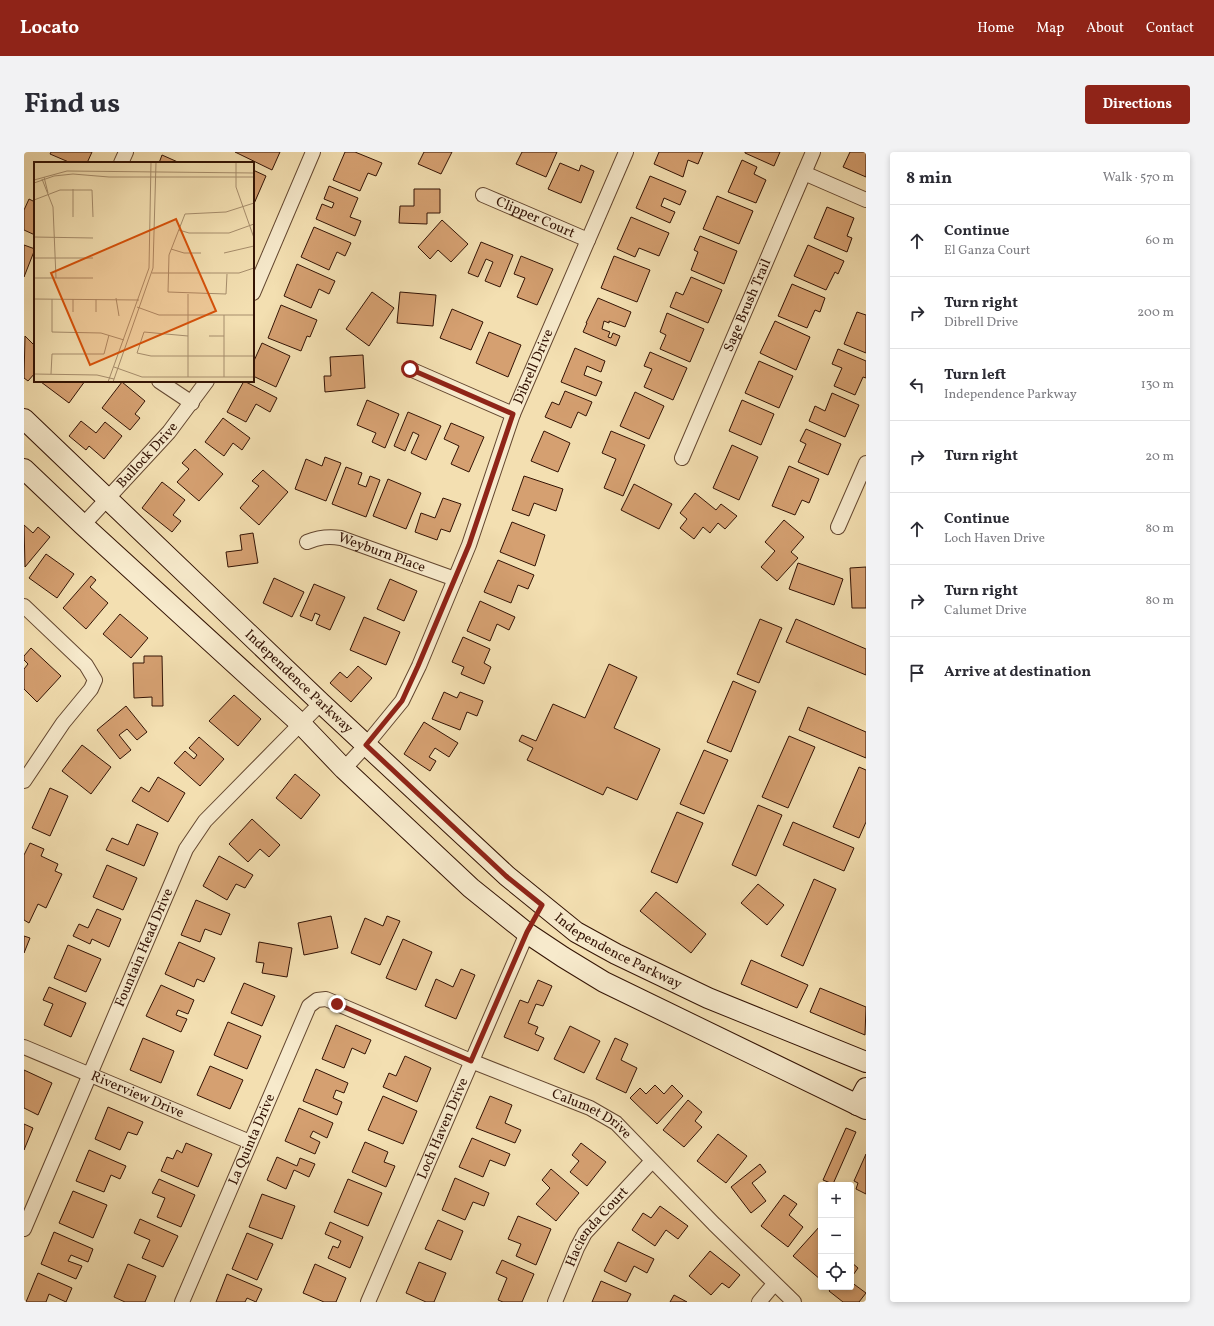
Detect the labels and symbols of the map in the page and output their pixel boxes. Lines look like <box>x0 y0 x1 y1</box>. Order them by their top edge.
inset map <box>34 162 254 382</box>
street label: Clipper Court <box>493 192 578 243</box>
street label: Sage Brush Trail <box>719 256 776 355</box>
street label: Dibrell Drive <box>509 326 558 407</box>
route start <box>401 360 419 378</box>
street label: Bullock Drive <box>112 418 183 492</box>
street label: Weyburn Place <box>335 528 428 577</box>
street label: Independence Parkway <box>240 625 358 738</box>
street label: Fountain Head Drive <box>110 885 178 1010</box>
street label: Independence Parkway <box>550 909 686 994</box>
route end <box>328 995 346 1013</box>
street label: Riverview Drive <box>88 1067 187 1123</box>
street label: Loch Haven Drive <box>413 1074 473 1182</box>
street label: Calumet Drive <box>549 1084 636 1143</box>
street label: La Quinta Drive <box>224 1091 280 1188</box>
street label: Hacienda Court <box>561 1183 633 1269</box>

